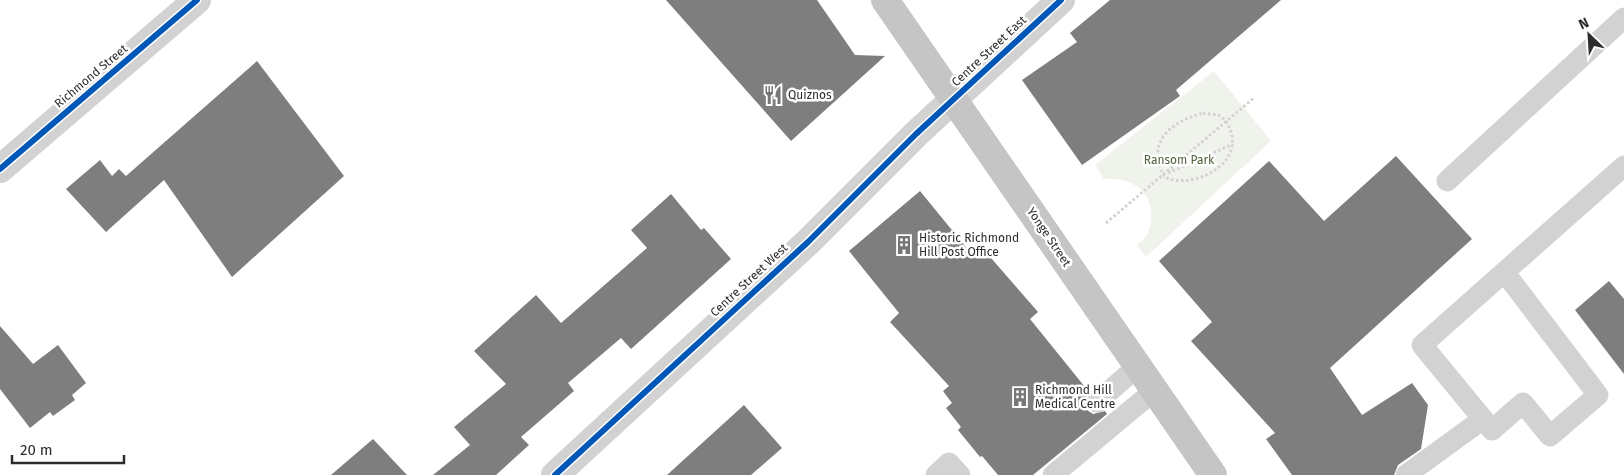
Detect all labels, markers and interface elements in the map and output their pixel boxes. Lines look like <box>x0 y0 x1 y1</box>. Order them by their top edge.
north arrow <box>1564 10 1614 60</box>
street label: Centre Street East <box>949 12 1030 89</box>
text: N <box>1576 14 1592 33</box>
street label: Richmond Street <box>52 41 131 110</box>
restaurant icon: Quiznos <box>762 84 784 106</box>
place label: Quiznos <box>788 88 832 102</box>
park label: Ransom Park <box>1144 153 1215 167</box>
street label: Yonge Street <box>1024 205 1074 270</box>
place label: Historic Richmond Hill Post Office <box>919 231 1019 259</box>
building icon: Historic Richmond Hill Post Office <box>893 234 915 256</box>
street label: Centre Street West <box>708 240 791 319</box>
place label: Richmond Hill Medical Centre <box>1035 383 1115 411</box>
building icon: Richmond Hill Medical Centre <box>1009 386 1031 408</box>
scale bar <box>12 432 125 464</box>
text: 20 m <box>20 441 53 459</box>

